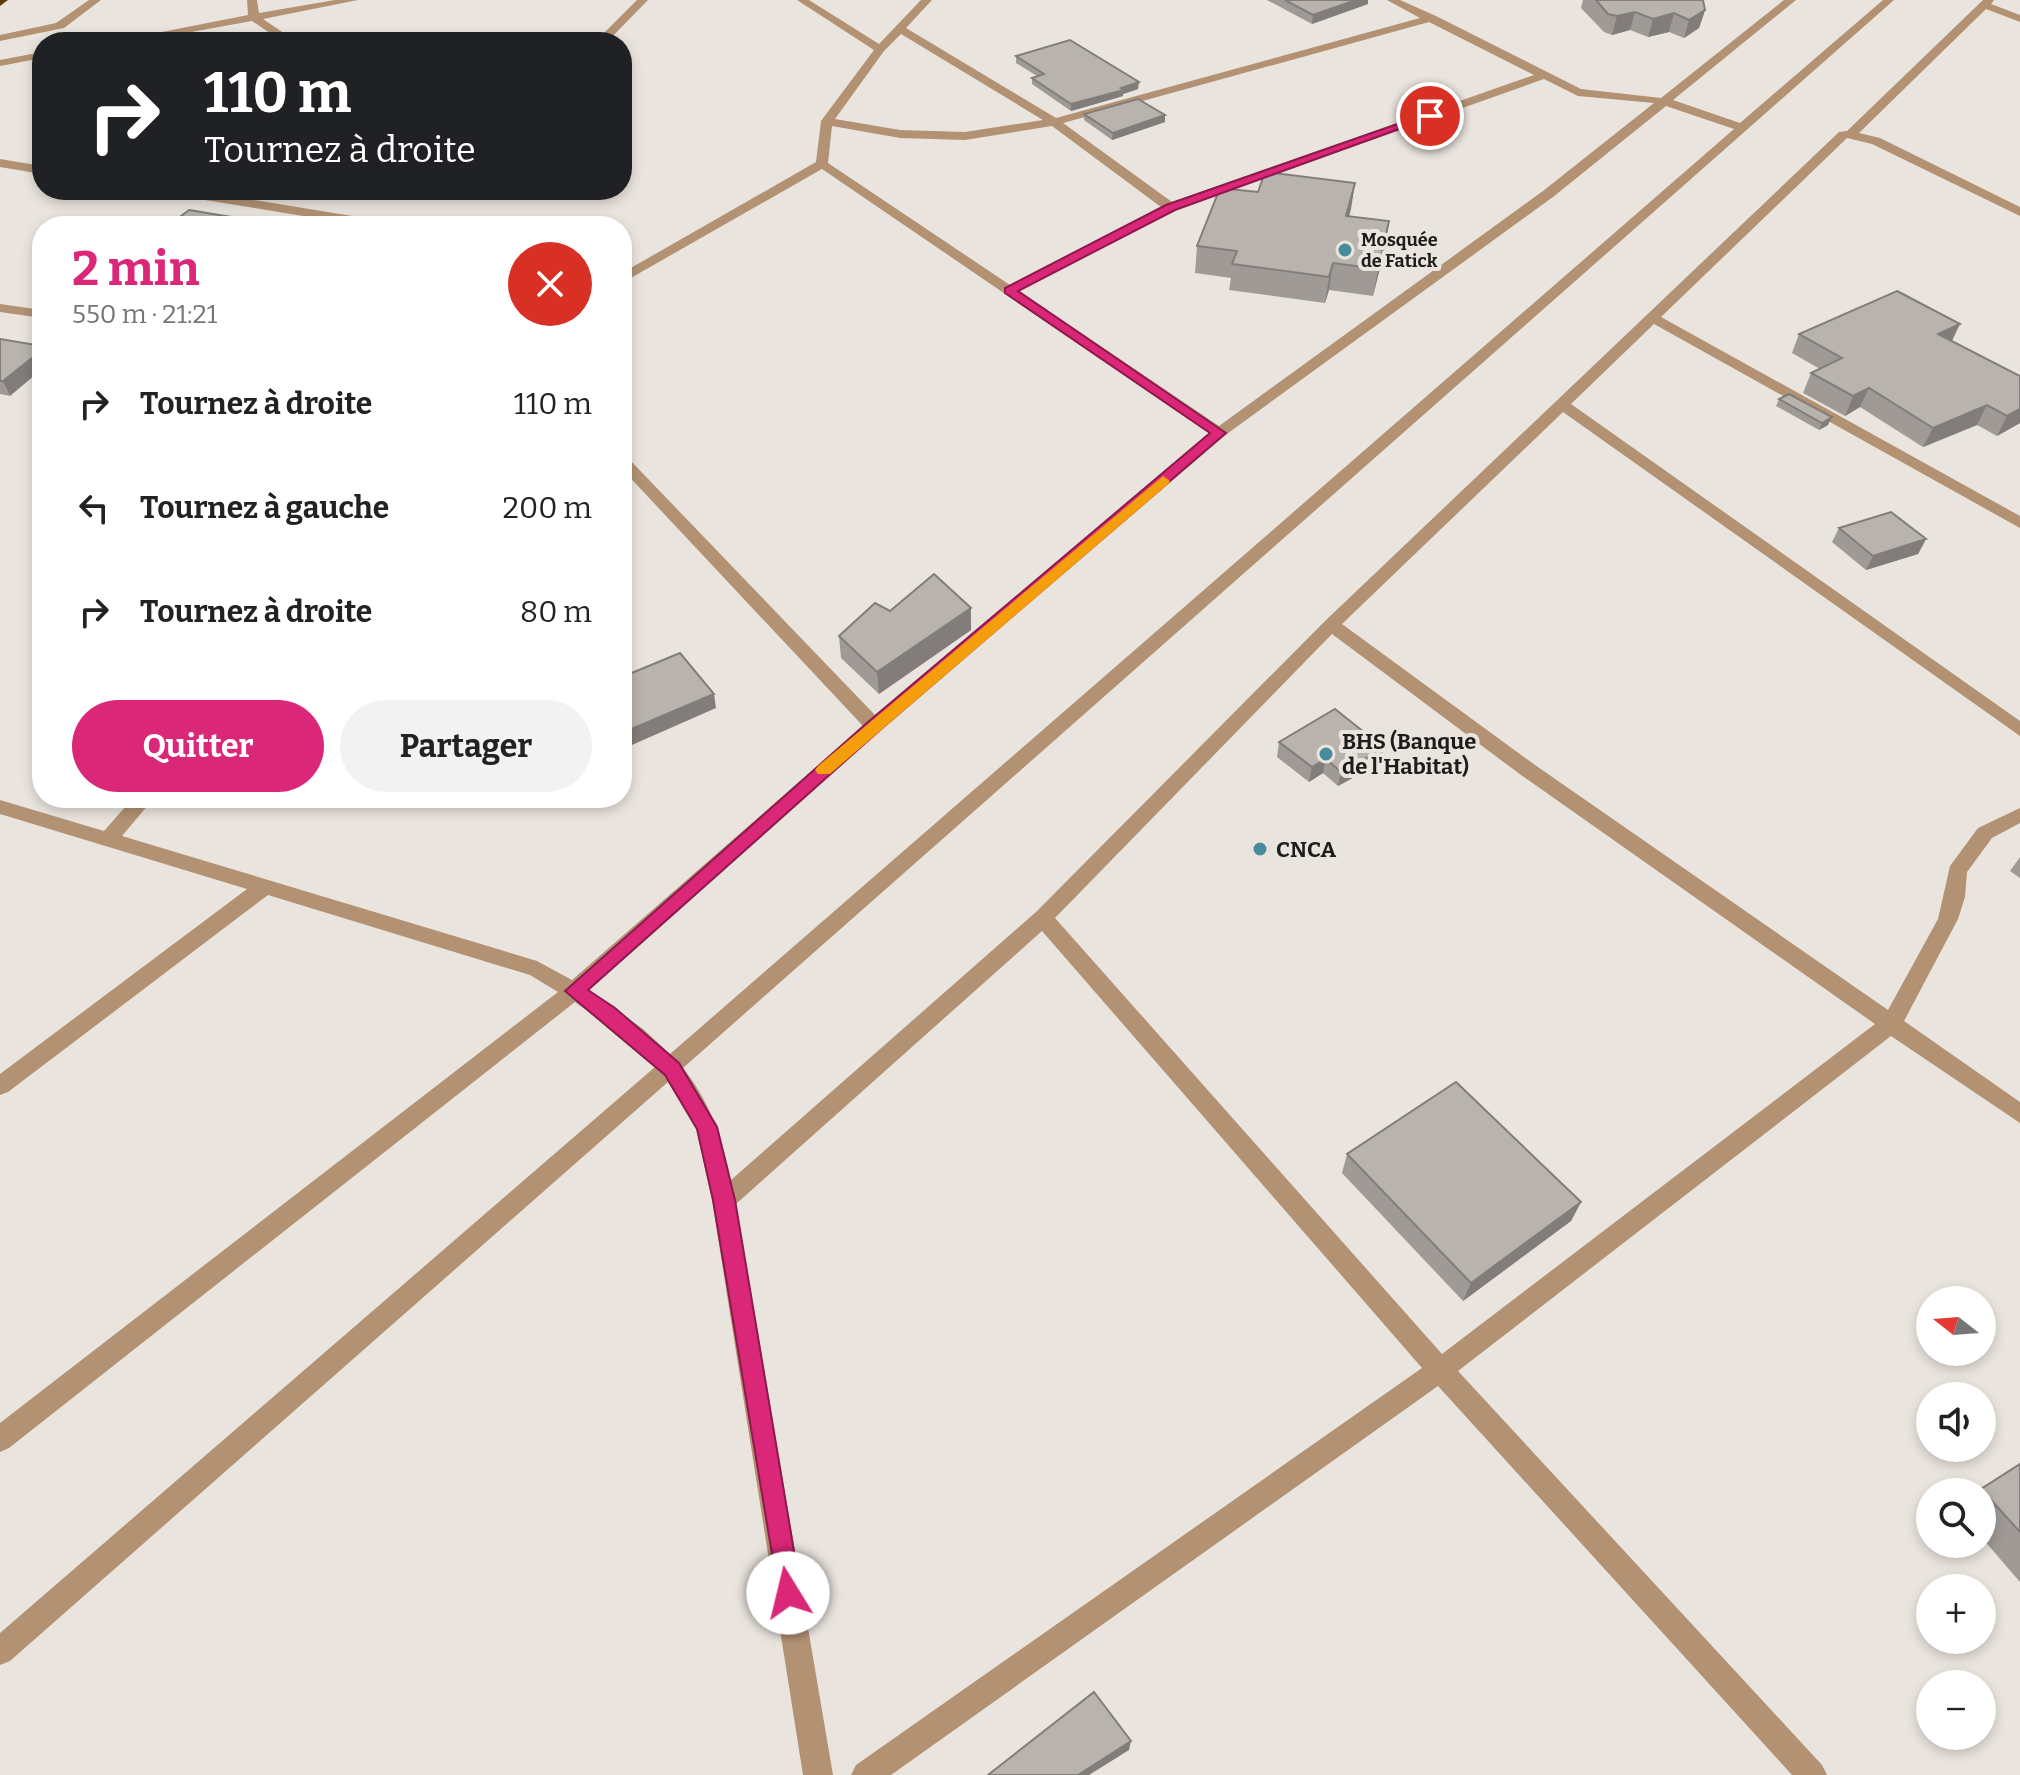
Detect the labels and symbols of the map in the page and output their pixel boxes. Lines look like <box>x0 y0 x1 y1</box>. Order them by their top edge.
pin <box>1396 82 1464 150</box>
place label: Mosquée de Fatick <box>1361 229 1438 272</box>
marker: Mosquée de Fatick <box>1336 241 1354 259</box>
place label: BHS (Banque de l'Habitat) <box>1342 728 1476 780</box>
marker: BHS (Banque de l'Habitat) <box>1317 745 1335 763</box>
place label: CNCA <box>1276 836 1336 863</box>
marker: CNCA <box>1251 840 1269 858</box>
north arrow <box>1916 1286 1996 1366</box>
position arrow <box>746 1551 830 1635</box>

